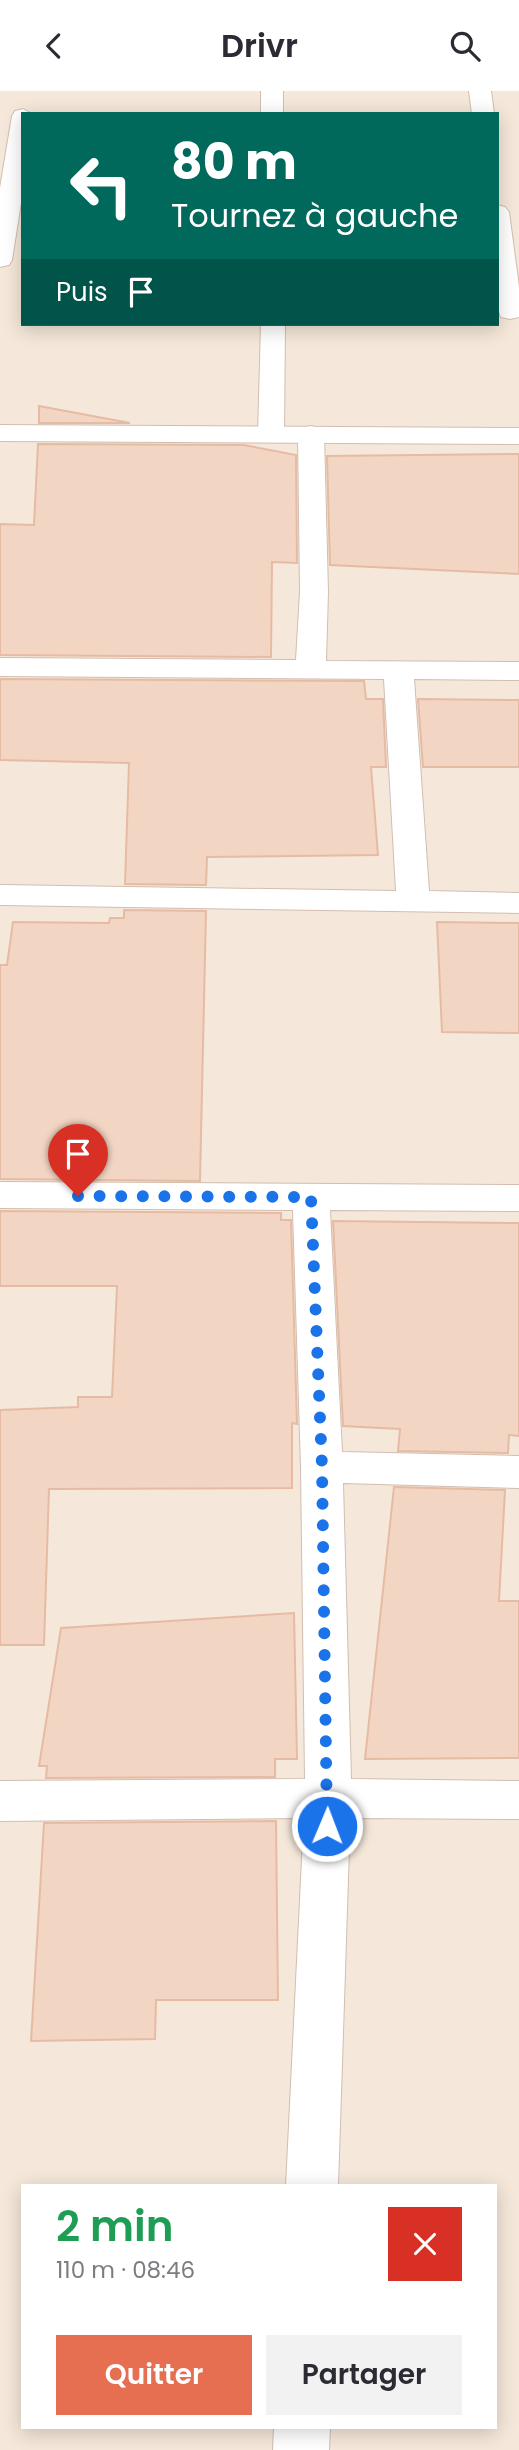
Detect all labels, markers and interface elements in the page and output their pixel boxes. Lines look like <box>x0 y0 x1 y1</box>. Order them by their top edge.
text: Drivr <box>221 23 298 68</box>
icon: back <box>35 27 73 65</box>
icon: search <box>446 27 484 65</box>
text: 80 m <box>171 128 297 196</box>
icon: left <box>56 140 147 231</box>
text: Tournez à gauche <box>171 193 458 238</box>
icon: arrive <box>122 273 160 311</box>
text: Puis <box>56 274 108 310</box>
pin <box>48 1124 108 1196</box>
icon: arrive <box>59 1135 97 1173</box>
position arrow <box>290 1789 364 1863</box>
text: 2 min <box>56 2197 174 2256</box>
button: close <box>388 2207 462 2281</box>
text: 110 m · 08:46 <box>56 2254 195 2286</box>
button: Quitter <box>56 2335 252 2415</box>
button: Partager <box>266 2335 462 2415</box>

